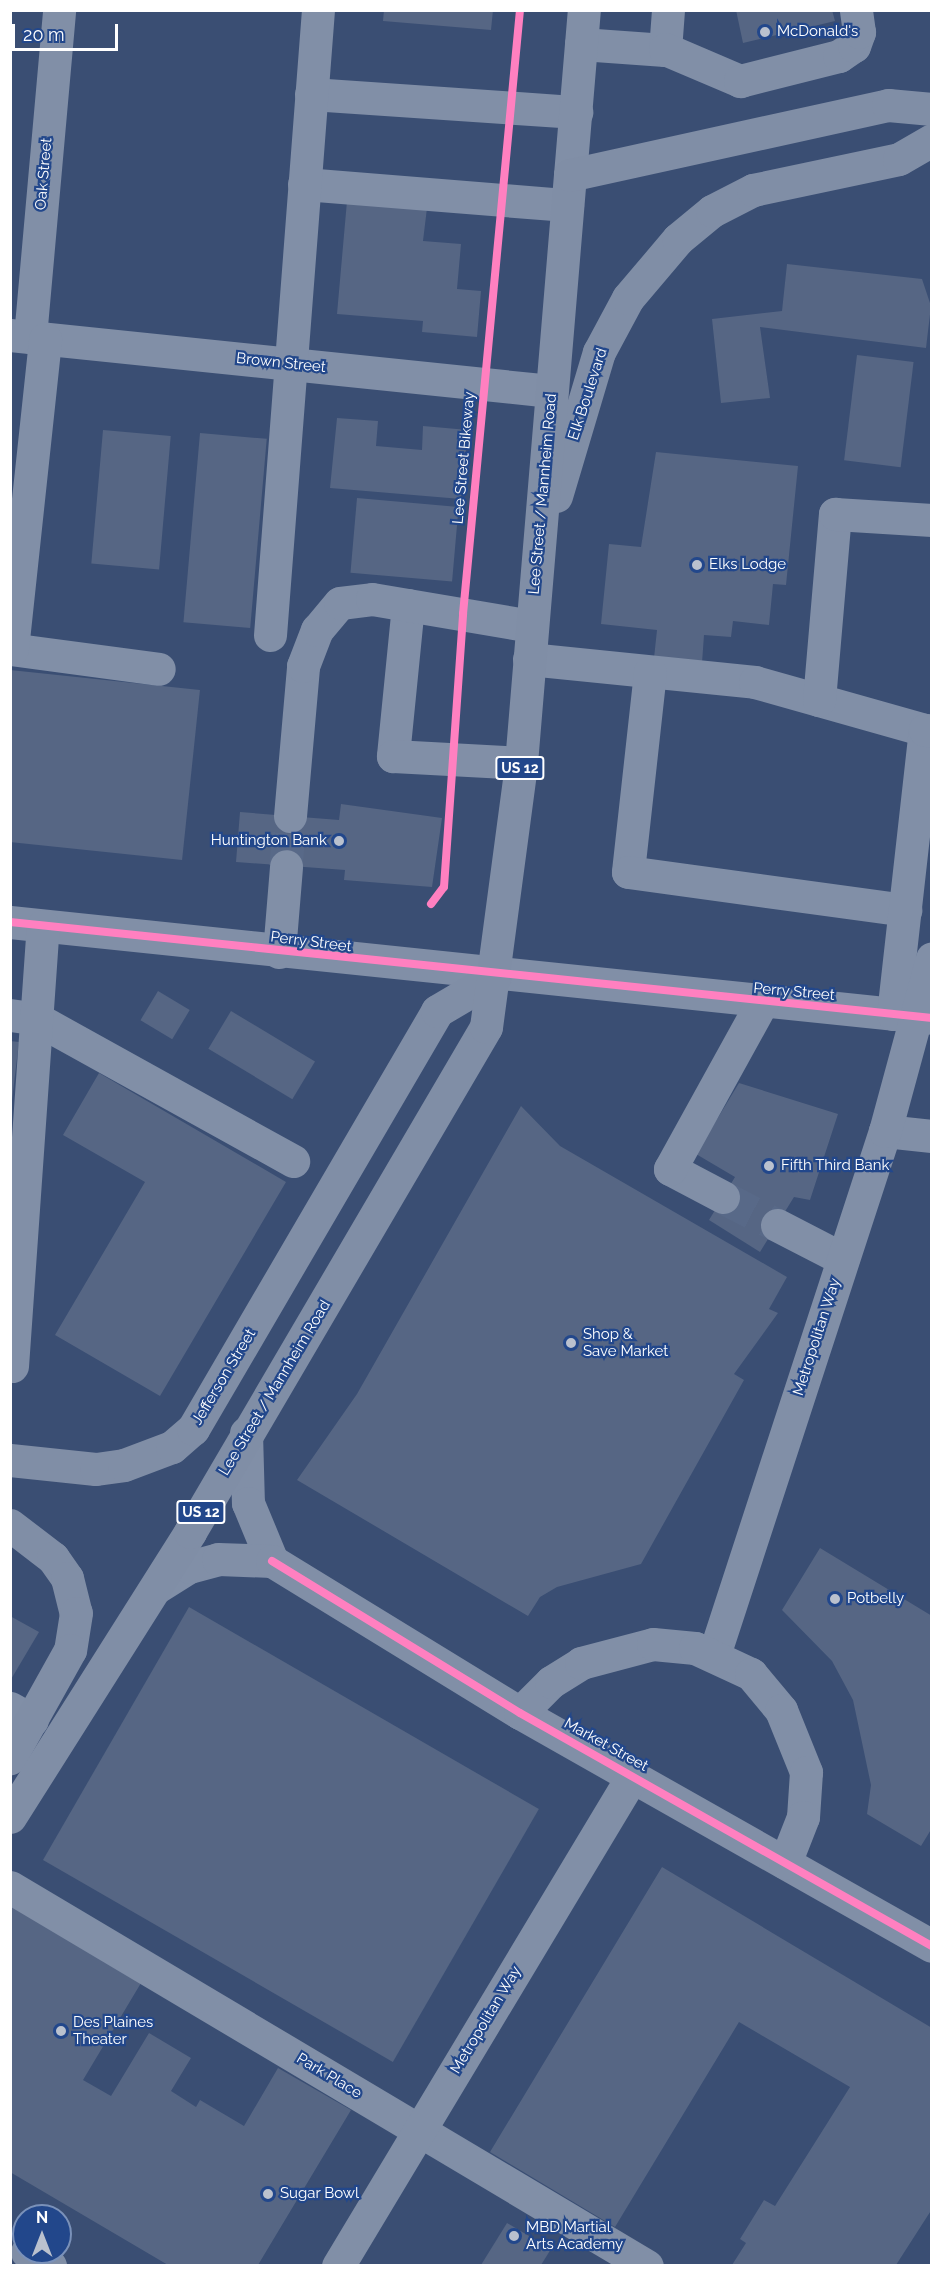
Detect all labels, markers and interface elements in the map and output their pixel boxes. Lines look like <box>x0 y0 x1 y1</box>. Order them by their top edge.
scale bar <box>15 12 122 50</box>
place label: McDonald's <box>777 23 858 41</box>
text: 20 m <box>23 24 65 45</box>
marker: McDonald's <box>758 25 772 39</box>
street label: Oak Street <box>32 137 56 211</box>
street label: Elk Boulevard <box>565 346 611 442</box>
street label: Brown Street <box>235 349 327 377</box>
street label: Lee Street Bikeway <box>449 391 479 525</box>
street label: Lee Street / Mannheim Road <box>525 393 561 595</box>
place label: Elks Lodge <box>709 556 786 574</box>
marker: Elks Lodge <box>690 558 704 572</box>
road number: US 12 <box>494 757 546 779</box>
place label: Huntington Bank <box>211 832 327 850</box>
marker: Huntington Bank <box>332 834 346 848</box>
street label: Perry Street <box>269 928 353 956</box>
street label: Perry Street <box>752 979 836 1005</box>
place label: Fifth Third Bank <box>781 1157 890 1175</box>
marker: Fifth Third Bank <box>762 1159 776 1173</box>
street label: Metropolitan Way <box>789 1276 845 1398</box>
street label: Lee Street / Mannheim Road <box>215 1297 335 1479</box>
place label: Shop & Save Market <box>583 1325 668 1360</box>
street label: Jefferson Street <box>188 1326 260 1428</box>
marker: Shop & Save Market <box>564 1336 578 1350</box>
road number: US 12 <box>176 1501 226 1523</box>
place label: Potbelly <box>847 1590 904 1608</box>
marker: Potbelly <box>828 1592 842 1606</box>
street label: Market Street <box>561 1715 651 1775</box>
street label: Metropolitan Way <box>447 1963 525 2077</box>
place label: Des Plaines Theater <box>73 2013 153 2048</box>
marker: Des Plaines Theater <box>54 2024 68 2038</box>
street label: Park Place <box>293 2049 365 2103</box>
place label: Sugar Bowl <box>280 2185 359 2203</box>
marker: Sugar Bowl <box>261 2187 275 2201</box>
north arrow <box>12 2204 72 2264</box>
text: N <box>36 2208 48 2227</box>
place label: MBD Martial Arts Academy <box>526 2218 624 2253</box>
marker: MBD Martial Arts Academy <box>507 2229 521 2243</box>

